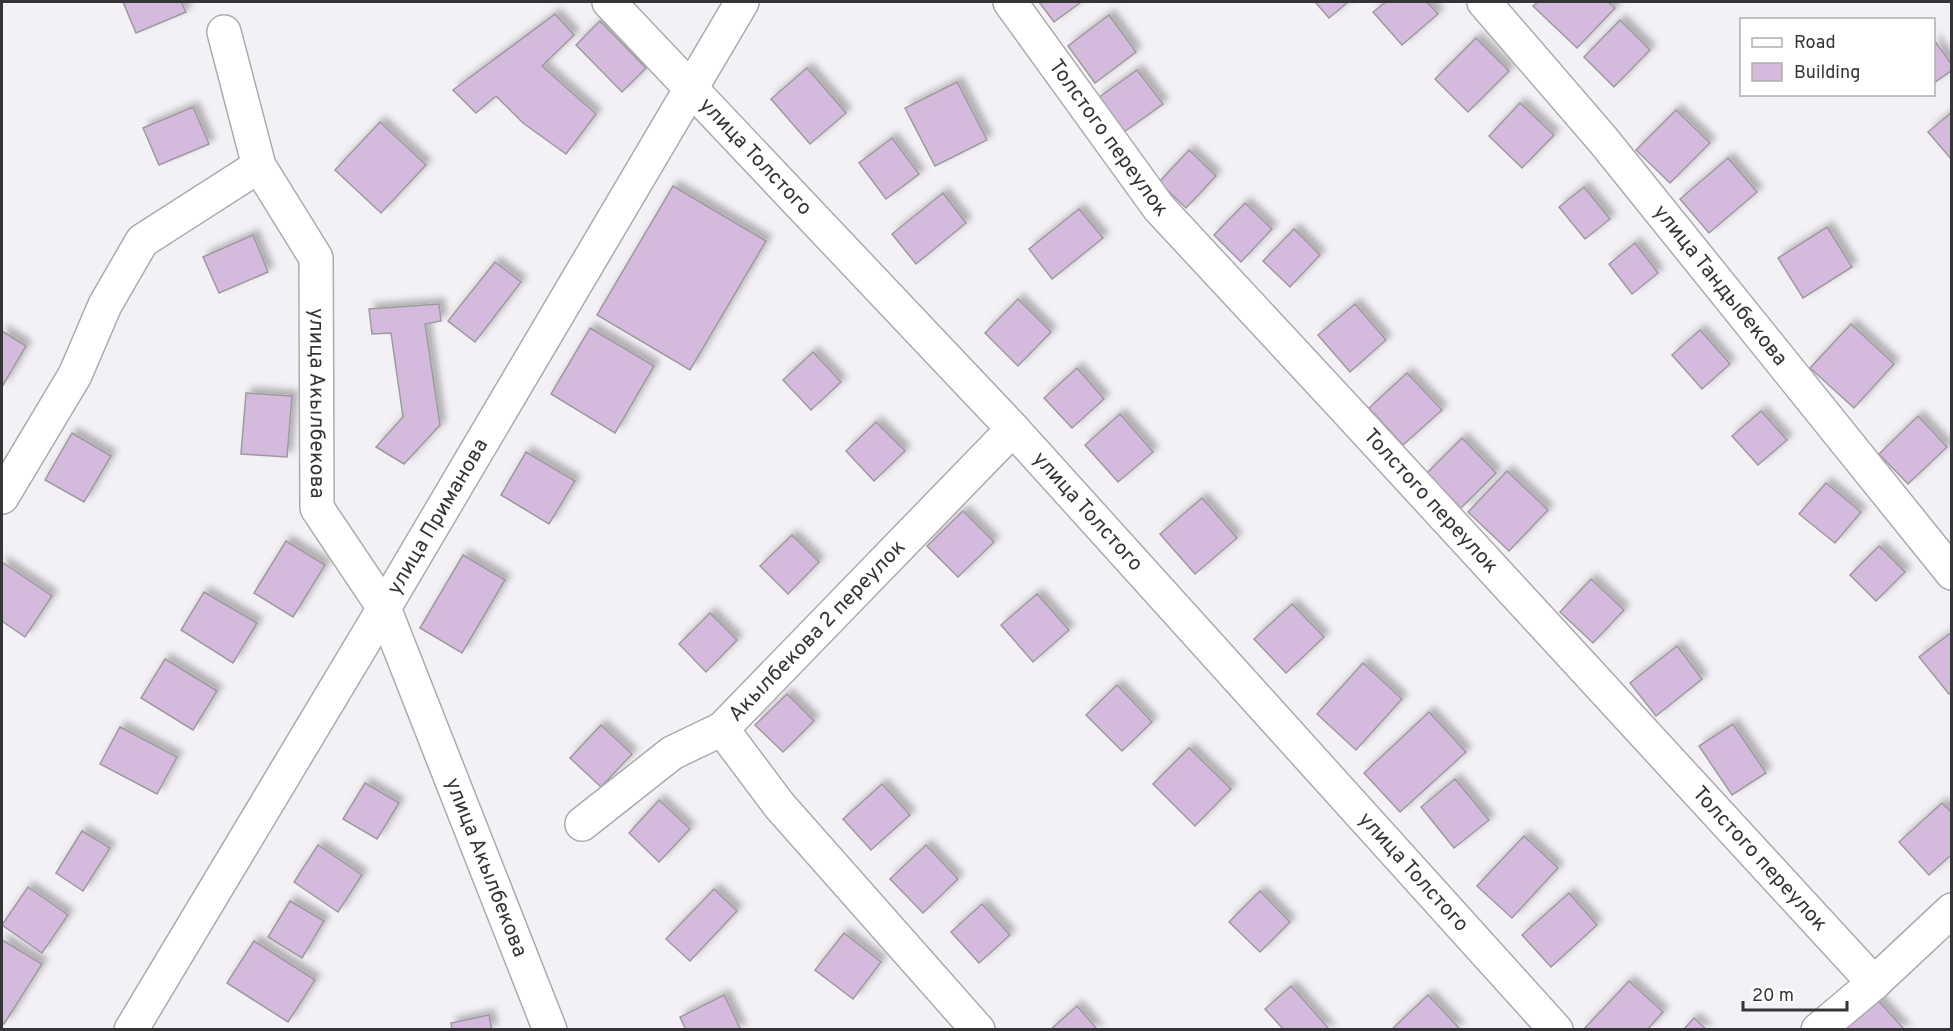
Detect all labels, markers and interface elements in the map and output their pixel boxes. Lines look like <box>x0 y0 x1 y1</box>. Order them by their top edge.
legend <box>1740 18 1935 96</box>
text: Road <box>1794 32 1836 55</box>
street label: Толстого переулок <box>1043 54 1174 223</box>
text: Building <box>1794 62 1860 85</box>
street label: улица Толстого <box>693 92 818 221</box>
street label: улица Тандыбекова <box>1647 199 1793 372</box>
street label: улица Акылбекова <box>303 308 330 499</box>
street label: Толстого переулок <box>1357 423 1504 579</box>
street label: улица Приманова <box>381 434 495 600</box>
street label: улица Толстого <box>1026 446 1149 577</box>
street label: Акылбекова 2 переулок <box>723 534 912 728</box>
street label: улица Акылбекова <box>439 774 534 961</box>
street label: Толстого переулок <box>1686 781 1833 937</box>
street label: улица Толстого <box>1352 806 1475 938</box>
scale bar <box>1743 974 1846 1012</box>
text: 20 m <box>1752 985 1794 1008</box>

